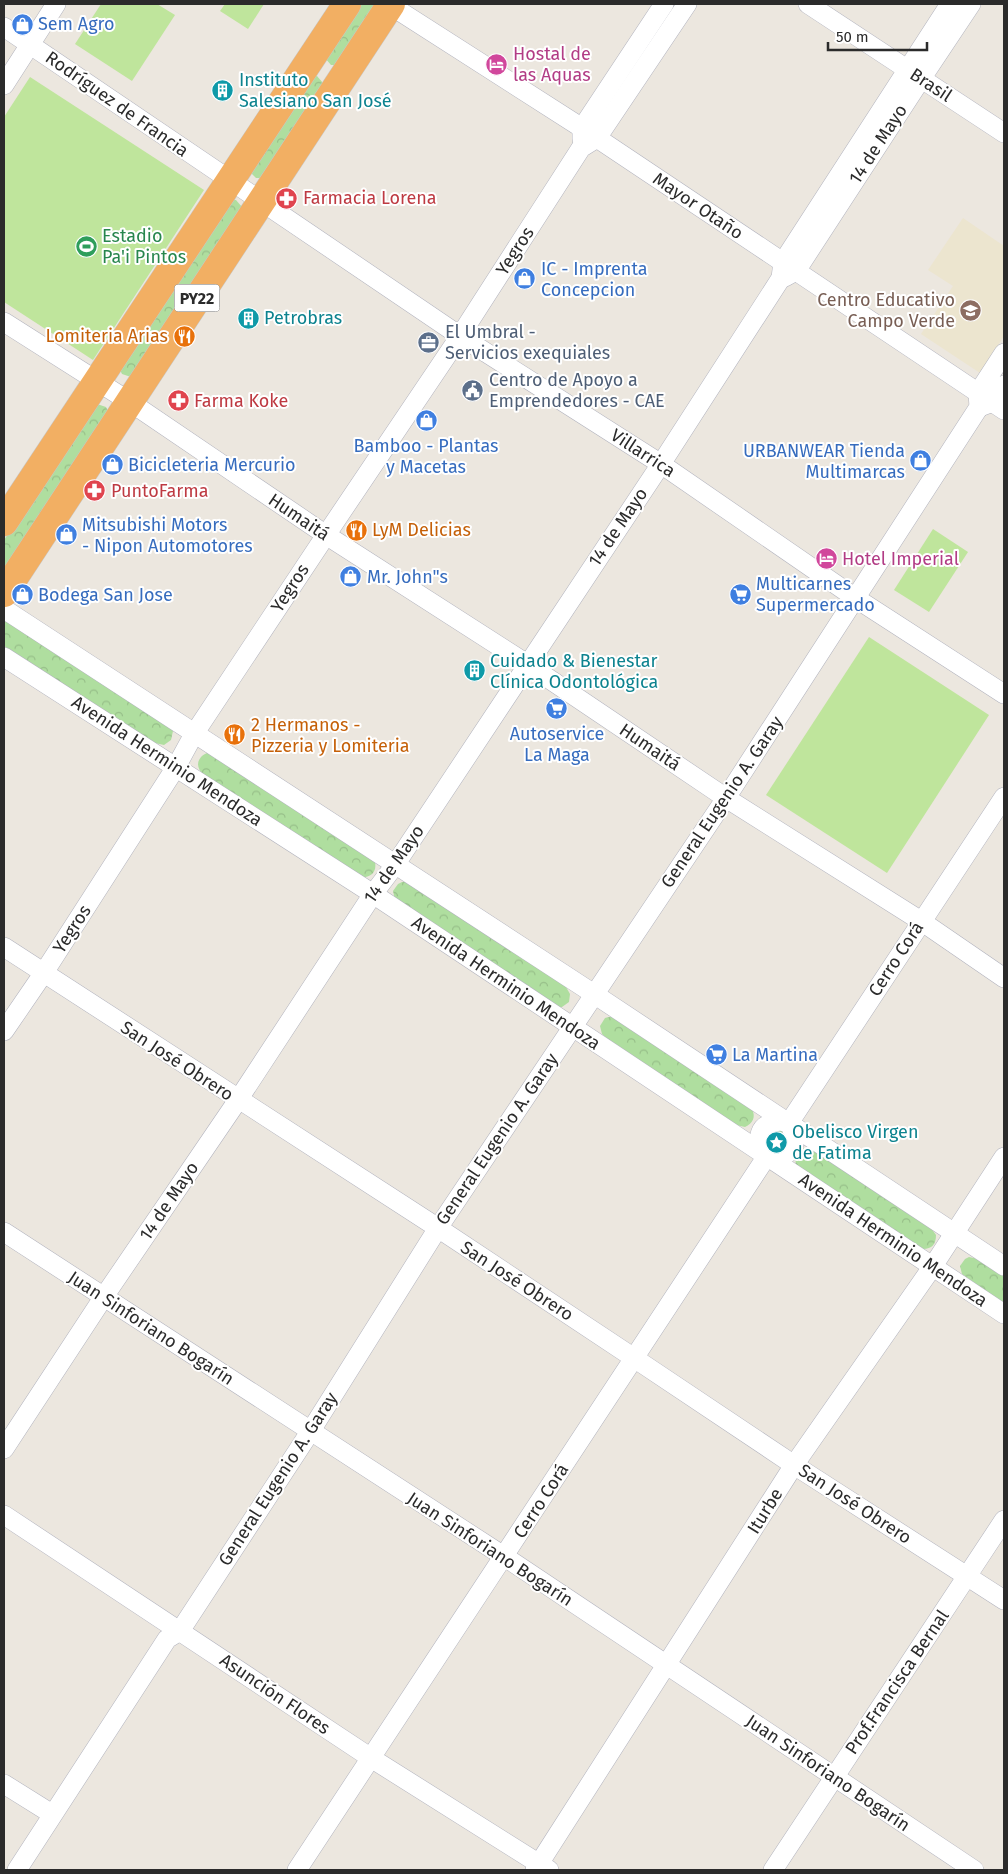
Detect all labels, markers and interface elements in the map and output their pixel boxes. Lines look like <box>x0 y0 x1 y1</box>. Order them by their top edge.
shop icon: Sem Agro <box>10 12 34 36</box>
place label: Sem Agro <box>38 13 114 35</box>
scale bar <box>828 20 927 52</box>
text: 50 m <box>836 28 869 46</box>
place label: Hostal de las Aquas <box>513 43 591 86</box>
street label: Rodríguez de Francia <box>41 46 193 162</box>
hotel icon: Hostal de las Aquas <box>485 52 509 76</box>
street label: Brasil <box>906 63 956 107</box>
place label: Instituto Salesiano San José <box>239 69 392 112</box>
building icon: Instituto Salesiano San José <box>211 78 235 102</box>
street label: 14 de Mayo <box>844 100 912 188</box>
street label: Mayor Otaño <box>649 168 747 244</box>
pharmacy icon: Farmacia Lorena <box>275 186 299 210</box>
place label: Farmacia Lorena <box>303 187 437 209</box>
street label: Yegros <box>491 223 539 279</box>
place label: Estadio Pa'i Pintos <box>102 225 186 268</box>
sports icon: Estadio Pa'i Pintos <box>74 234 98 258</box>
place label: IC - Imprenta Concepcion <box>541 258 648 301</box>
shop icon: IC - Imprenta Concepcion <box>513 267 537 291</box>
road number: PY22 <box>174 284 220 312</box>
place label: Centro Educativo Campo Verde <box>817 289 955 332</box>
school or university icon: Centro Educativo Campo Verde <box>959 298 983 322</box>
building icon: Petrobras <box>236 306 260 330</box>
place label: Petrobras <box>264 307 342 329</box>
place label: El Umbral - Servicios exequiales <box>445 321 610 364</box>
restaurant icon: Lomiteria Arias <box>172 324 196 348</box>
place label: Lomiteria Arias <box>45 325 168 347</box>
office icon: El Umbral - Servicios exequiales <box>417 330 441 354</box>
place label: Centro de Apoyo a Emprendedores - CAE <box>489 369 665 412</box>
public building icon: Centro de Apoyo a Emprendedores - CAE <box>461 378 485 402</box>
pharmacy icon: Farma Koke <box>166 389 190 413</box>
place label: Farma Koke <box>194 390 288 412</box>
shop icon: Bamboo - Plantas y Macetas <box>414 409 438 433</box>
street label: Villarrica <box>607 424 679 482</box>
place label: Bamboo - Plantas y Macetas <box>354 435 498 478</box>
place label: URBANWEAR Tienda Multimarcas <box>743 440 905 483</box>
shop icon: URBANWEAR Tienda Multimarcas <box>909 449 933 473</box>
shop icon: Bicicleteria Mercurio <box>100 453 124 477</box>
place label: Bicicleteria Mercurio <box>128 454 296 476</box>
pharmacy icon: PuntoFarma <box>83 479 107 503</box>
place label: PuntoFarma <box>111 480 208 502</box>
street label: 14 de Mayo <box>584 483 652 571</box>
street label: Humaitá <box>264 489 334 545</box>
place label: Mitsubishi Motors - Nipon Automotores <box>82 514 253 557</box>
restaurant icon: LyM Delicias <box>344 518 368 542</box>
place label: LyM Delicias <box>372 519 471 541</box>
shop icon: Mitsubishi Motors - Nipon Automotores <box>54 523 78 547</box>
hotel icon: Hotel Imperial <box>814 547 838 571</box>
place label: Hotel Imperial <box>842 548 959 570</box>
street label: Yegros <box>266 560 314 616</box>
shop icon: Mr. John"s <box>339 565 363 589</box>
place label: Mr. John"s <box>367 566 448 588</box>
place label: Multicarnes Supermercado <box>756 573 875 616</box>
supermarket icon: Multicarnes Supermercado <box>728 582 752 606</box>
shop icon: Bodega San Jose <box>10 583 34 607</box>
place label: Bodega San Jose <box>38 584 173 606</box>
place label: Cuidado & Bienestar Clínica Odontológica <box>490 650 658 693</box>
building icon: Cuidado & Bienestar Clínica Odontológica <box>462 659 486 683</box>
street label: Avenida Herminio Mendoza <box>67 691 267 831</box>
supermarket icon: Autoservice La Maga <box>545 697 569 721</box>
street label: General Eugenio A. Garay <box>656 712 788 892</box>
place label: 2 Hermanos - Pizzeria y Lomiteria <box>251 714 410 757</box>
street label: Humaitá <box>615 719 685 775</box>
restaurant icon: 2 Hermanos - Pizzeria y Lomiteria <box>223 723 247 747</box>
place label: Autoservice La Maga <box>510 723 604 766</box>
street label: 14 de Mayo <box>359 821 429 907</box>
street label: Yegros <box>48 901 96 957</box>
street label: Avenida Herminio Mendoza <box>407 911 605 1055</box>
street label: Cerro Corá <box>864 918 928 1000</box>
street label: San José Obrero <box>116 1016 238 1106</box>
supermarket icon: La Martina <box>704 1043 728 1067</box>
place label: La Martina <box>732 1044 818 1066</box>
street label: General Eugenio A. Garay <box>431 1049 563 1229</box>
place label: Obelisco Virgen de Fatima <box>792 1121 918 1164</box>
place icon: Obelisco Virgen de Fatima <box>764 1130 788 1154</box>
street label: 14 de Mayo <box>135 1157 203 1245</box>
street label: Avenida Herminio Mendoza <box>794 1168 992 1312</box>
street label: San José Obrero <box>456 1236 578 1326</box>
street label: Juan Sinforiano Bogarín <box>64 1266 238 1390</box>
street label: General Eugenio A. Garay <box>214 1388 342 1570</box>
street label: San José Obrero <box>794 1459 916 1549</box>
street label: Cerro Corá <box>509 1460 573 1542</box>
street label: Iturbe <box>742 1484 788 1538</box>
street label: Juan Sinforiano Bogarín <box>403 1487 577 1611</box>
street label: Prof.Francisca Bernal <box>840 1606 954 1758</box>
street label: Asunción Flores <box>216 1649 334 1739</box>
street label: Juan Sinforiano Bogarín <box>742 1710 914 1836</box>

